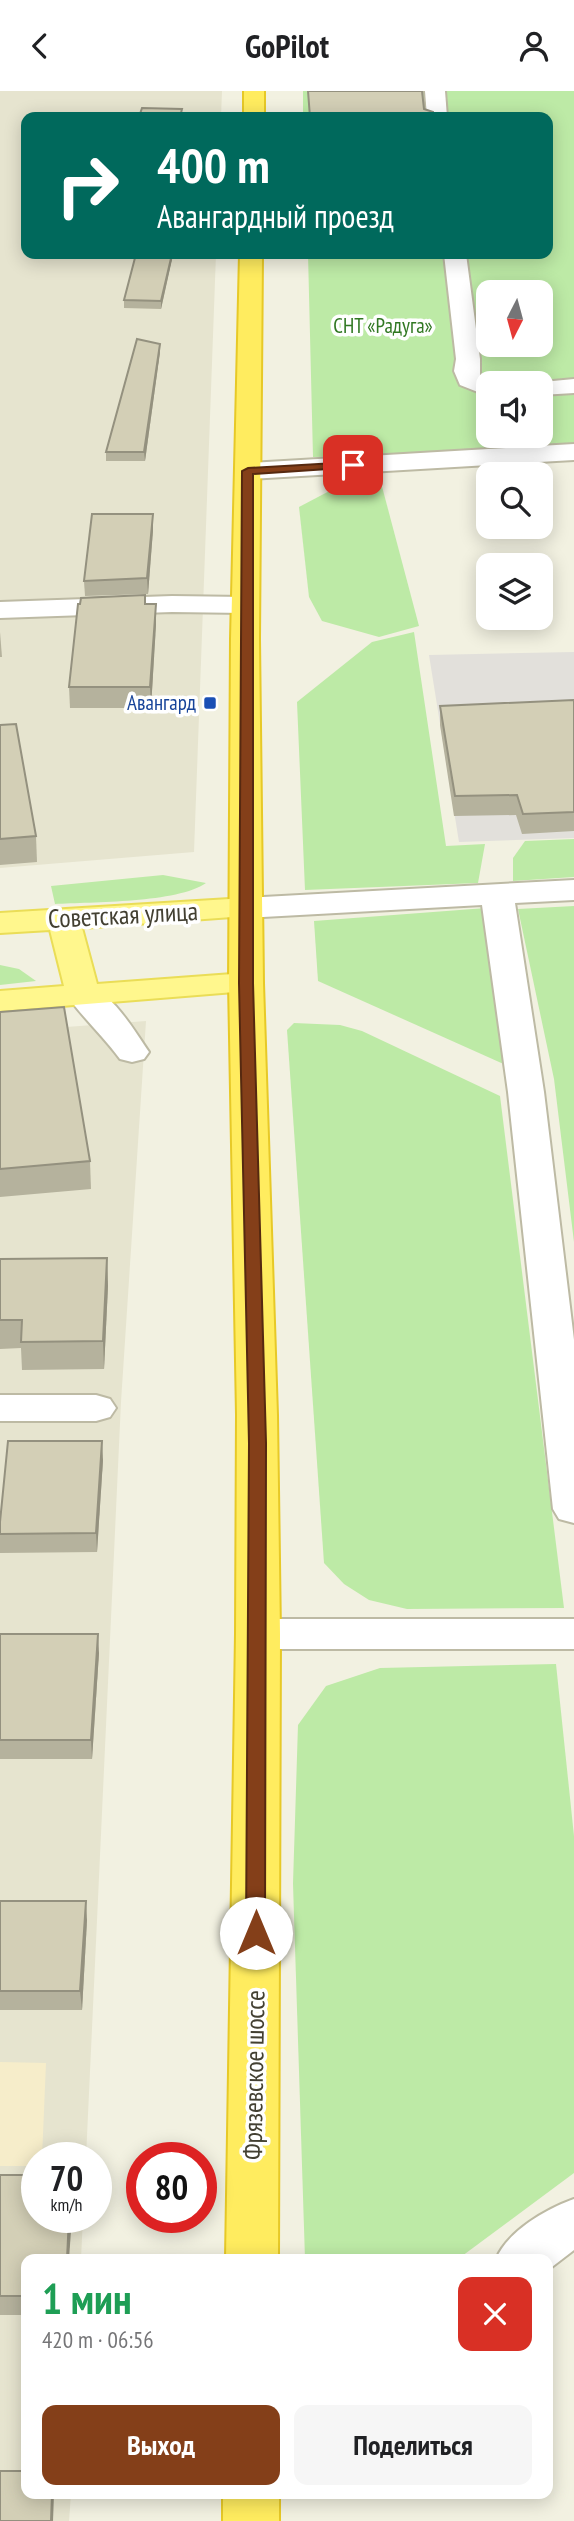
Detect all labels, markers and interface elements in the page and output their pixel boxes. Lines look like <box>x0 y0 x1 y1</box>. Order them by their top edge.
text: GoPilot <box>245 25 329 67</box>
icon: back <box>21 27 59 65</box>
icon: person <box>515 27 553 65</box>
text: 400 m <box>157 133 270 197</box>
icon: right <box>42 140 133 231</box>
text: Авангардный проезд <box>157 195 394 237</box>
north arrow <box>476 280 553 357</box>
map controls <box>476 280 553 630</box>
park label: СНТ «Радуга» <box>333 312 433 339</box>
button: sound <box>476 371 553 448</box>
pin <box>323 435 383 495</box>
icon: arrive <box>334 446 372 484</box>
button: search <box>476 462 553 539</box>
button: layers <box>476 553 553 630</box>
place label: Авангард <box>127 689 196 716</box>
marker: Авангард <box>202 695 218 711</box>
street label: Советская улица <box>47 894 199 935</box>
position arrow <box>219 1896 293 1970</box>
street label: Фрязевское шоссе <box>236 1990 271 2160</box>
speed limit sign: 80 <box>126 2142 217 2233</box>
text: 70 <box>50 2155 83 2201</box>
text: km/h <box>51 2193 82 2216</box>
text: 1 мин <box>42 2271 132 2326</box>
button: close <box>458 2277 532 2351</box>
text: 420 m · 06:56 <box>42 2325 154 2354</box>
button: Выход <box>42 2405 280 2485</box>
button: Поделиться <box>294 2405 532 2485</box>

